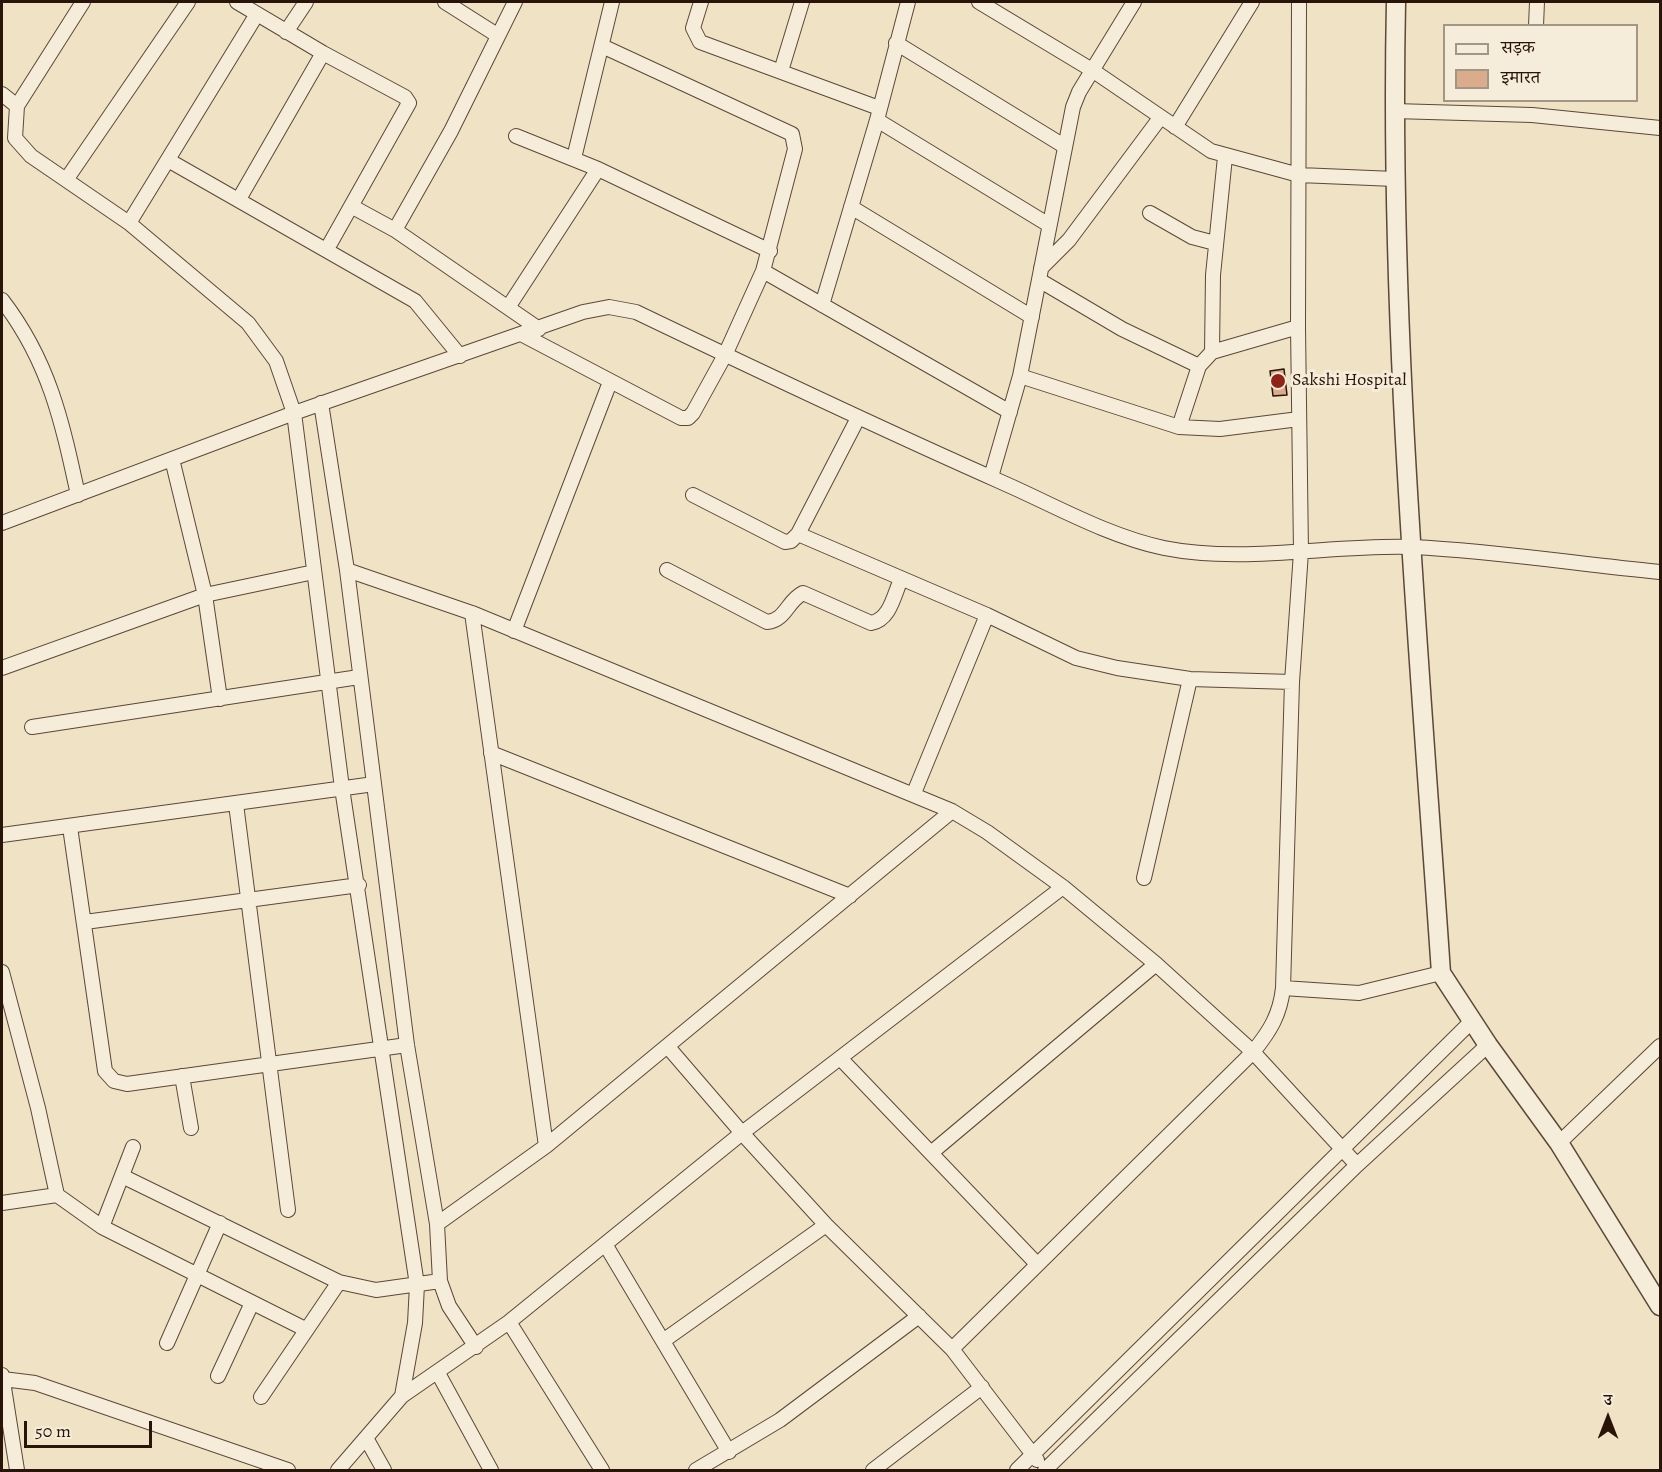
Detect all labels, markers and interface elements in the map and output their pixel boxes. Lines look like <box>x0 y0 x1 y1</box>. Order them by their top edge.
legend <box>1443 24 1638 102</box>
text: सड़क <box>1501 35 1535 59</box>
text: इमारत <box>1501 65 1540 89</box>
place label: Sakshi Hospital <box>1292 370 1407 392</box>
marker: Sakshi Hospital <box>1269 372 1287 390</box>
north arrow <box>1578 1388 1638 1448</box>
text: उ <box>1604 1389 1612 1411</box>
scale bar <box>27 1409 154 1447</box>
text: 50 m <box>35 1419 71 1443</box>

